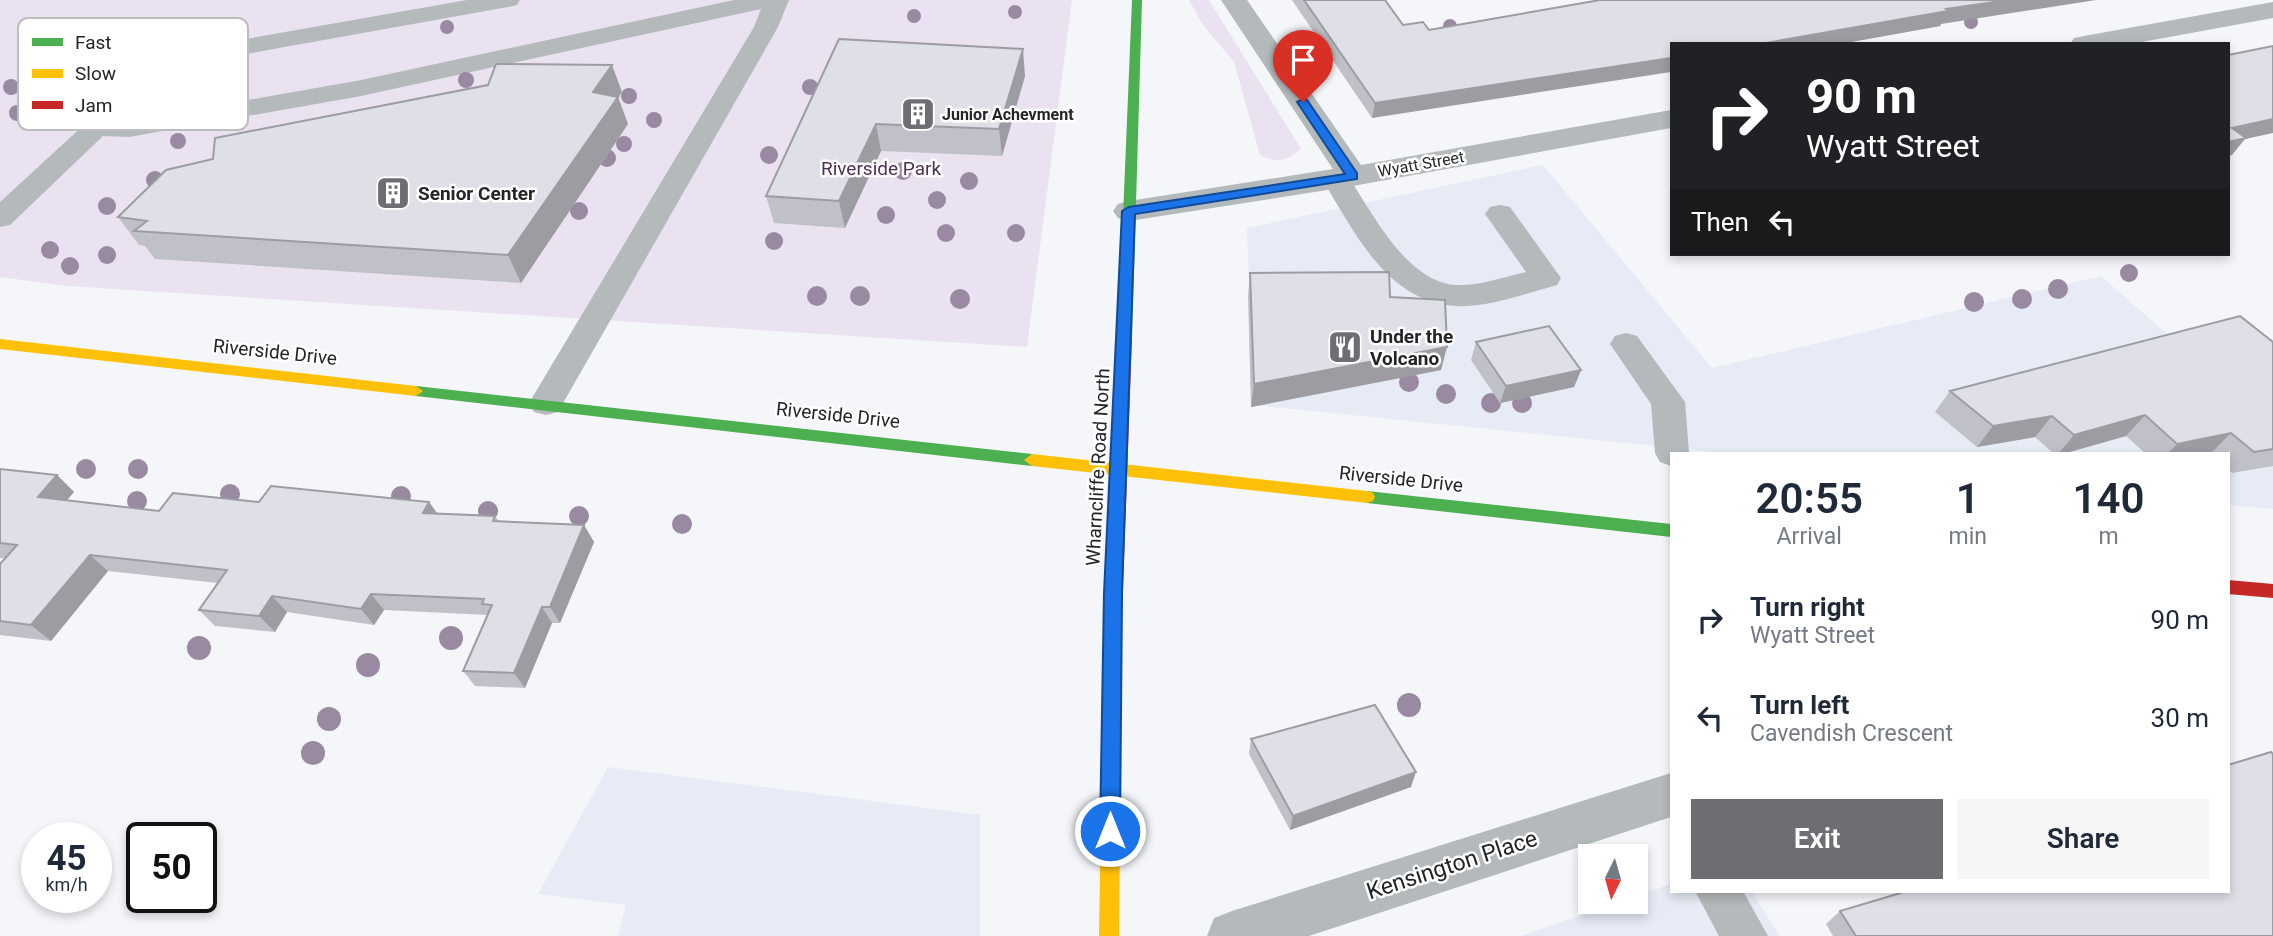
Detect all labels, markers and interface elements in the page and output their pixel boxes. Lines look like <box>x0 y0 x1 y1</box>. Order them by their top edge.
legend <box>18 18 248 130</box>
pin <box>1273 30 1333 102</box>
text: Fast <box>75 31 112 54</box>
icon: arrive <box>1284 41 1322 79</box>
text: Slow <box>75 62 116 85</box>
text: 90 m <box>1806 68 1917 125</box>
icon: right <box>1691 70 1782 161</box>
text: Jam <box>75 94 112 117</box>
building icon: Junior Achevment <box>899 95 937 133</box>
place label: Junior Achevment <box>942 105 1074 124</box>
text: Wyatt Street <box>1806 127 1980 165</box>
street label: Wyatt Street <box>1377 147 1465 181</box>
park label: Riverside Park <box>821 157 941 180</box>
building icon: Senior Center <box>374 174 412 212</box>
place label: Senior Center <box>418 182 535 205</box>
icon: left <box>1763 203 1801 241</box>
text: Then <box>1691 207 1749 237</box>
place label: Under the Volcano <box>1370 325 1453 370</box>
restaurant icon: Under the Volcano <box>1326 328 1364 366</box>
street label: Riverside Drive <box>212 334 338 370</box>
street label: Wharncliffe Road North <box>1081 368 1115 566</box>
street label: Riverside Drive <box>775 397 901 433</box>
street label: Riverside Drive <box>1338 461 1464 497</box>
text: 20:55 <box>1756 474 1863 523</box>
text: 1 <box>1956 474 1980 523</box>
text: 140 <box>2072 474 2144 523</box>
text: Arrival <box>1777 523 1842 550</box>
text: min <box>1948 523 1987 550</box>
text: m <box>2098 523 2119 550</box>
text: Turn right <box>1750 592 1865 622</box>
icon: right <box>1691 601 1729 639</box>
text: 90 m <box>2151 605 2209 635</box>
text: Wyatt Street <box>1750 622 1875 649</box>
text: Turn left <box>1750 690 1849 720</box>
icon: left <box>1691 699 1729 737</box>
text: 30 m <box>2151 703 2209 733</box>
text: Cavendish Crescent <box>1750 720 1953 747</box>
position arrow <box>1073 794 1147 868</box>
button: Exit <box>1691 799 1943 879</box>
button: Share <box>1957 799 2209 879</box>
speed limit sign: 50 <box>126 822 217 913</box>
street label: Kensington Place <box>1363 825 1541 905</box>
text: 45 <box>46 838 87 879</box>
north arrow <box>1578 844 1648 914</box>
map controls <box>1578 844 1648 914</box>
text: km/h <box>45 874 88 895</box>

